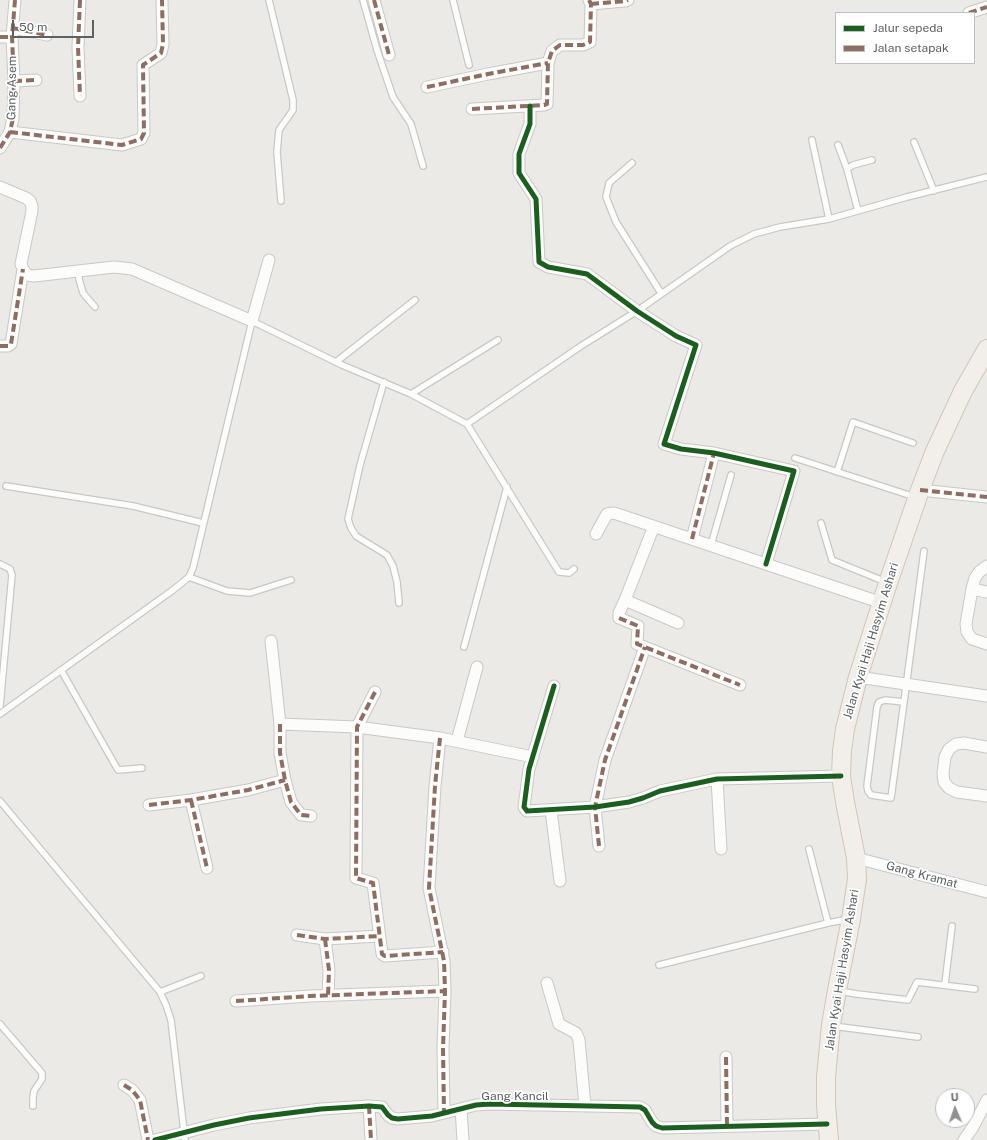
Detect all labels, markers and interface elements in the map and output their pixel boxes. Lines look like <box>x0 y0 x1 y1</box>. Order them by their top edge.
scale bar <box>14 12 96 38</box>
legend <box>835 12 975 64</box>
text: 50 m <box>19 20 47 34</box>
text: Jalur sepeda <box>873 21 943 35</box>
text: Jalan setapak <box>873 41 949 55</box>
street label: Gang Asem <box>4 56 20 120</box>
street label: Jalan Kyai Haji Hasyim Ashari <box>840 561 902 721</box>
street label: Gang Kramat <box>885 859 959 891</box>
street label: Jalan Kyai Haji Hasyim Ashari <box>822 888 862 1052</box>
north arrow <box>935 1088 975 1128</box>
street label: Gang Kancil <box>481 1089 549 1103</box>
text: U <box>950 1091 959 1103</box>

